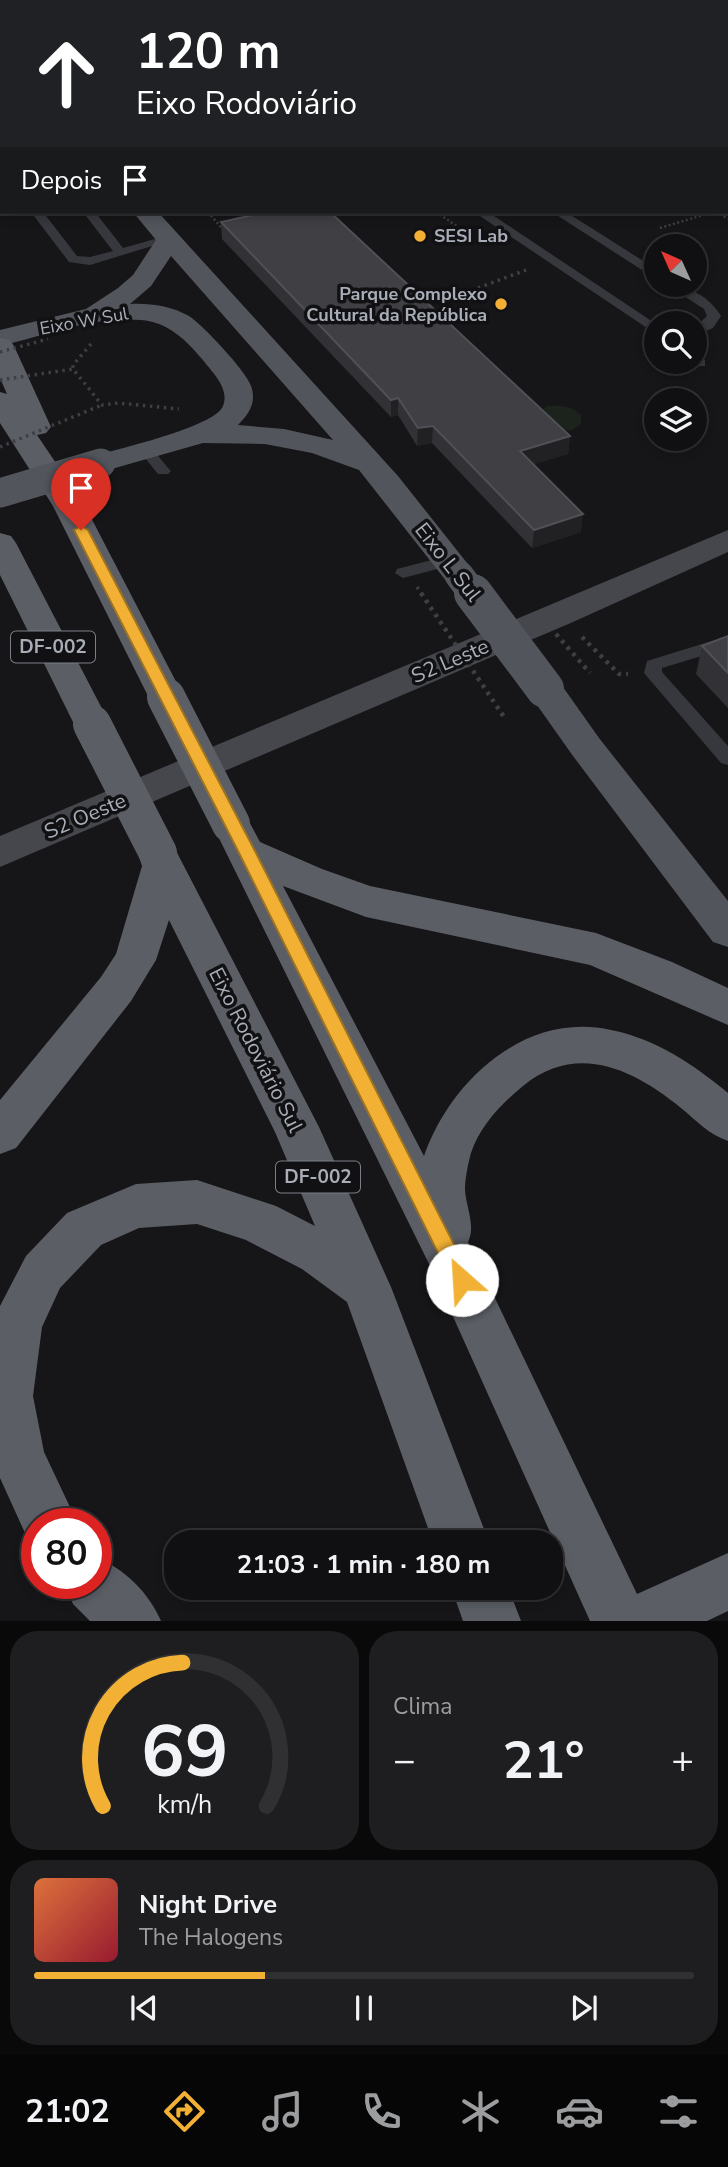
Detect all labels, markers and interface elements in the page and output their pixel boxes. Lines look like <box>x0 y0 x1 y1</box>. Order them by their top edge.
text: 120 m <box>136 18 280 85</box>
icon: ahead <box>21 28 112 119</box>
text: Eixo Rodoviário <box>136 82 357 125</box>
icon: arrive <box>116 161 154 199</box>
text: Depois <box>21 163 102 198</box>
place label: SESI Lab <box>434 224 508 248</box>
marker: SESI Lab <box>412 228 428 244</box>
north arrow <box>644 234 707 298</box>
map controls <box>644 234 707 451</box>
place label: Parque Complexo Cultural da República <box>306 282 487 327</box>
marker: Parque Complexo Cultural da República <box>493 296 509 312</box>
street label: Eixo W Sul <box>38 301 131 341</box>
button: search <box>644 311 707 374</box>
button: layers <box>644 388 707 451</box>
pin <box>51 458 111 530</box>
icon: arrive <box>62 469 100 507</box>
street label: Eixo L Sul <box>408 517 488 608</box>
road number: DF-002 <box>11 632 95 662</box>
street label: S2 Leste <box>407 632 493 690</box>
street label: S2 Oeste <box>40 786 130 846</box>
street label: Eixo Rodoviário Sul <box>202 963 310 1138</box>
road number: DF-002 <box>276 1162 360 1192</box>
position arrow <box>425 1243 499 1317</box>
speed limit sign: 80 <box>21 1508 112 1599</box>
text: 21:03 · 1 min · 180 m <box>237 1547 490 1582</box>
text: Clima <box>393 1691 453 1722</box>
text: 69 <box>141 1703 228 1803</box>
text: 21° <box>502 1725 585 1796</box>
text: − <box>393 1735 416 1786</box>
text: + <box>671 1735 694 1786</box>
text: km/h <box>157 1788 212 1822</box>
text: Night Drive <box>139 1887 277 1922</box>
text: The Halogens <box>139 1922 283 1953</box>
icon: previous <box>125 1989 163 2027</box>
icon: pause <box>345 1989 383 2027</box>
icon: next <box>565 1989 603 2027</box>
icon: directions <box>160 2087 209 2136</box>
icon: music <box>258 2087 307 2136</box>
icon: phone <box>357 2087 406 2136</box>
icon: climate <box>456 2087 505 2136</box>
icon: car <box>555 2087 604 2136</box>
icon: filters <box>654 2087 703 2136</box>
text: 21:02 <box>25 2090 110 2133</box>

